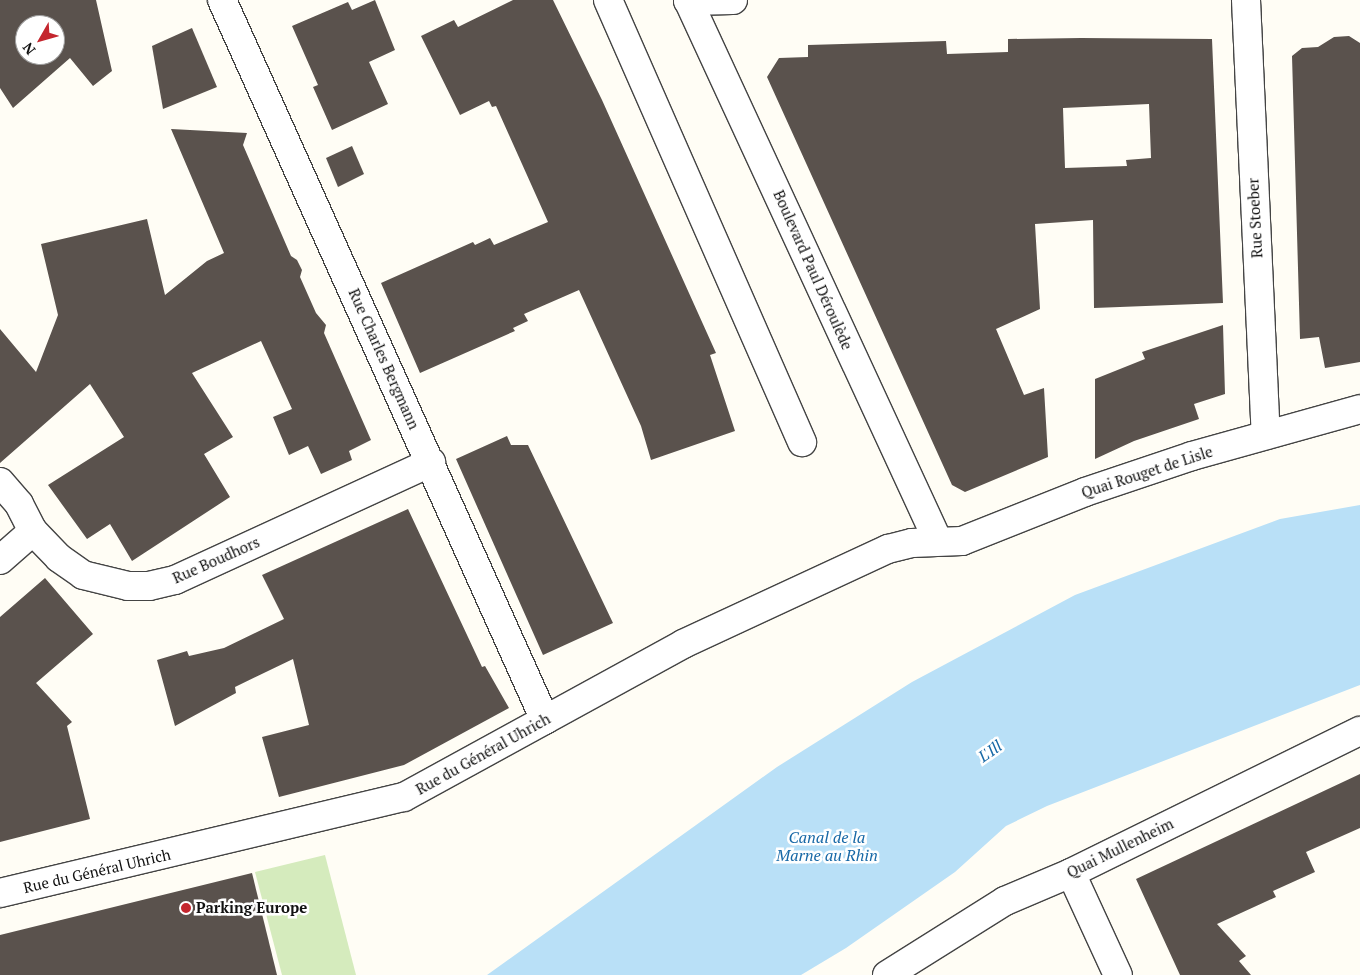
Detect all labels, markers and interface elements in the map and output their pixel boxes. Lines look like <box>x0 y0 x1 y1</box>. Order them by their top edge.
north arrow <box>15 15 65 65</box>
text: N <box>18 39 39 59</box>
street label: Rue Stoeber <box>1244 177 1266 259</box>
street label: Boulevard Paul Déroulède <box>770 187 856 353</box>
street label: Rue Charles Bergmann <box>345 286 423 432</box>
street label: Quai Rouget de Lisle <box>1079 442 1215 502</box>
street label: Rue Boudhors <box>170 533 262 587</box>
street label: Rue du Général Uhrich <box>413 710 553 798</box>
water label: L'Ill <box>974 736 1006 766</box>
street label: Quai Mullenheim <box>1064 814 1176 882</box>
water label: Canal de la Marne au Rhin <box>776 827 878 865</box>
street label: Rue du Général Uhrich <box>22 845 172 897</box>
place label: Parking Europe <box>196 899 307 917</box>
marker: Parking Europe <box>180 902 192 914</box>

